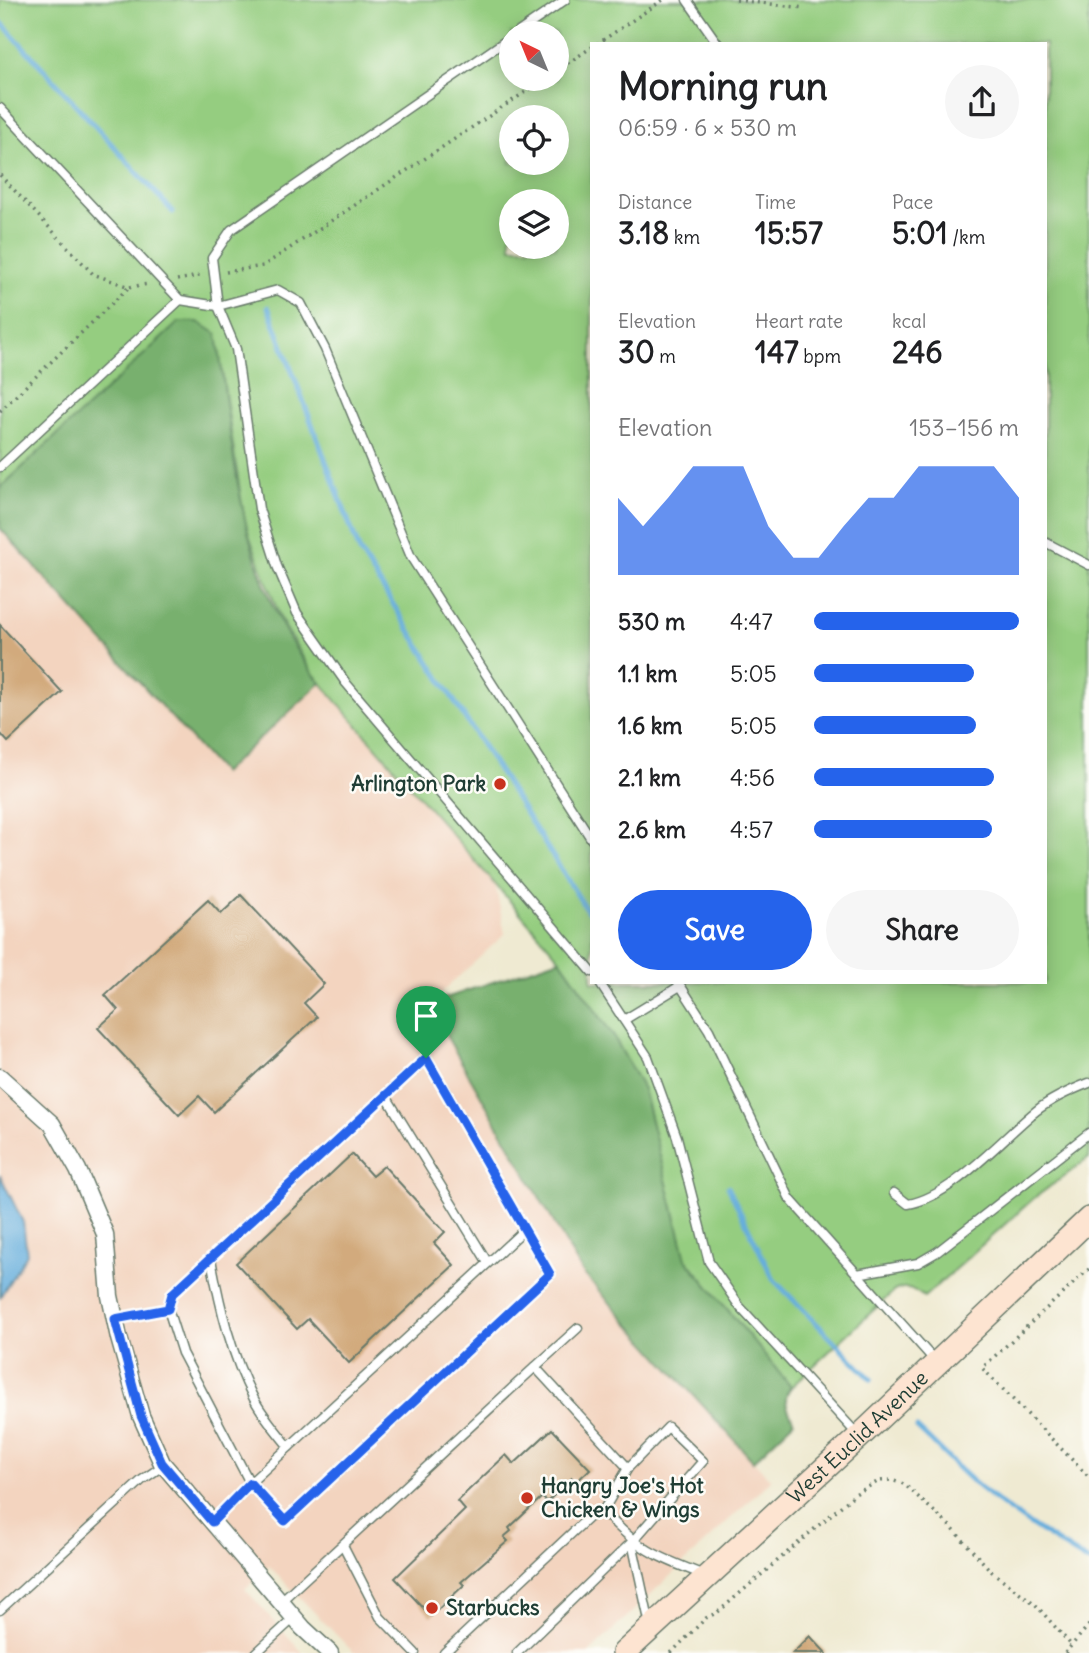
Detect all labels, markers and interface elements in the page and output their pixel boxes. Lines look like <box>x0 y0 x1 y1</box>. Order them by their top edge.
north arrow <box>499 21 569 91</box>
map controls <box>499 21 569 259</box>
text: Morning run <box>618 63 828 110</box>
button: share <box>945 65 1019 139</box>
button: locate <box>499 105 569 175</box>
text: 06:59 · 6 × 530 m <box>618 113 797 142</box>
button: layers <box>499 189 569 259</box>
text: Distance <box>618 190 692 214</box>
text: Time <box>755 190 796 214</box>
text: Pace <box>892 190 933 214</box>
text: 3.18 <box>618 214 669 252</box>
text: 15:57 <box>755 214 823 252</box>
text: 5:01 <box>892 214 948 252</box>
text: km <box>669 225 700 249</box>
text: /km <box>948 225 985 249</box>
text: Elevation <box>618 309 696 333</box>
text: Heart rate <box>755 309 843 333</box>
text: kcal <box>892 309 926 333</box>
text: 30 <box>618 333 655 371</box>
text: 147 <box>755 333 799 371</box>
text: 246 <box>892 333 943 371</box>
text: m <box>655 344 676 368</box>
text: bpm <box>799 344 841 368</box>
text: Elevation <box>618 413 712 442</box>
text: 153–156 m <box>909 413 1019 442</box>
text: 530 m <box>618 607 685 636</box>
text: 4:47 <box>730 607 773 636</box>
text: 1.1 km <box>618 659 677 688</box>
text: 5:05 <box>730 659 777 688</box>
text: 1.6 km <box>618 711 683 740</box>
text: 5:05 <box>730 711 777 740</box>
text: 2.1 km <box>618 763 681 792</box>
text: 4:56 <box>730 763 775 792</box>
place label: Arlington Park <box>351 770 486 797</box>
marker: Arlington Park <box>492 776 508 792</box>
text: 2.6 km <box>618 815 686 844</box>
text: 4:57 <box>730 815 773 844</box>
button: Save <box>618 890 812 970</box>
button: Share <box>826 890 1019 970</box>
pin <box>396 986 456 1058</box>
icon: arrive <box>407 997 445 1035</box>
street label: West Euclid Avenue <box>781 1365 934 1509</box>
place label: Hangry Joe's Hot Chicken & Wings <box>541 1472 704 1523</box>
marker: Hangry Joe's Hot Chicken & Wings <box>519 1490 535 1506</box>
place label: Starbucks <box>446 1594 540 1621</box>
marker: Starbucks <box>424 1600 440 1616</box>

